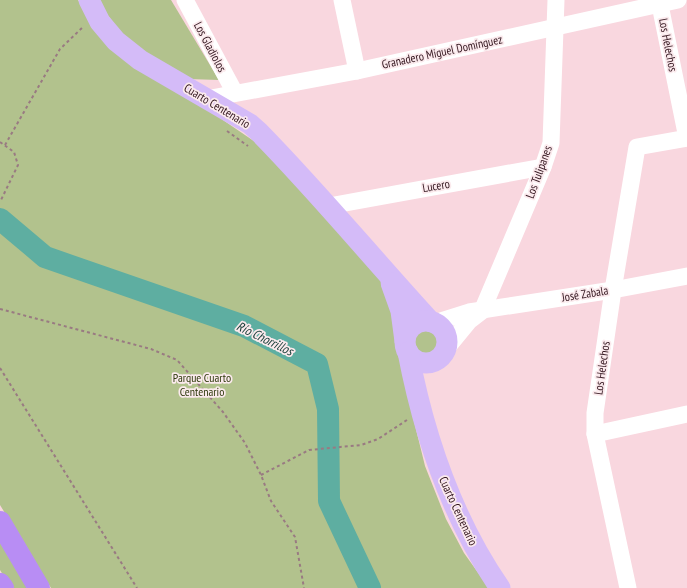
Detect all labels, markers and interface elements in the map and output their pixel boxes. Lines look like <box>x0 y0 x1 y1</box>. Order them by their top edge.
street label: Los Helechos <box>656 17 681 73</box>
street label: Los Gladiolos <box>191 19 230 74</box>
street label: Granadero Miguel Domínguez <box>380 31 504 72</box>
street label: Cuarto Centenario <box>181 80 253 131</box>
street label: Los Tulipanes <box>522 143 555 200</box>
street label: Lucero <box>421 176 451 195</box>
street label: José Zabala <box>560 282 609 305</box>
water label: Río Chorrillos <box>234 317 297 360</box>
street label: Los Helechos <box>590 340 613 396</box>
park label: Parque Cuarto Centenario <box>173 370 231 399</box>
street label: Cuarto Centenario <box>436 474 481 548</box>

